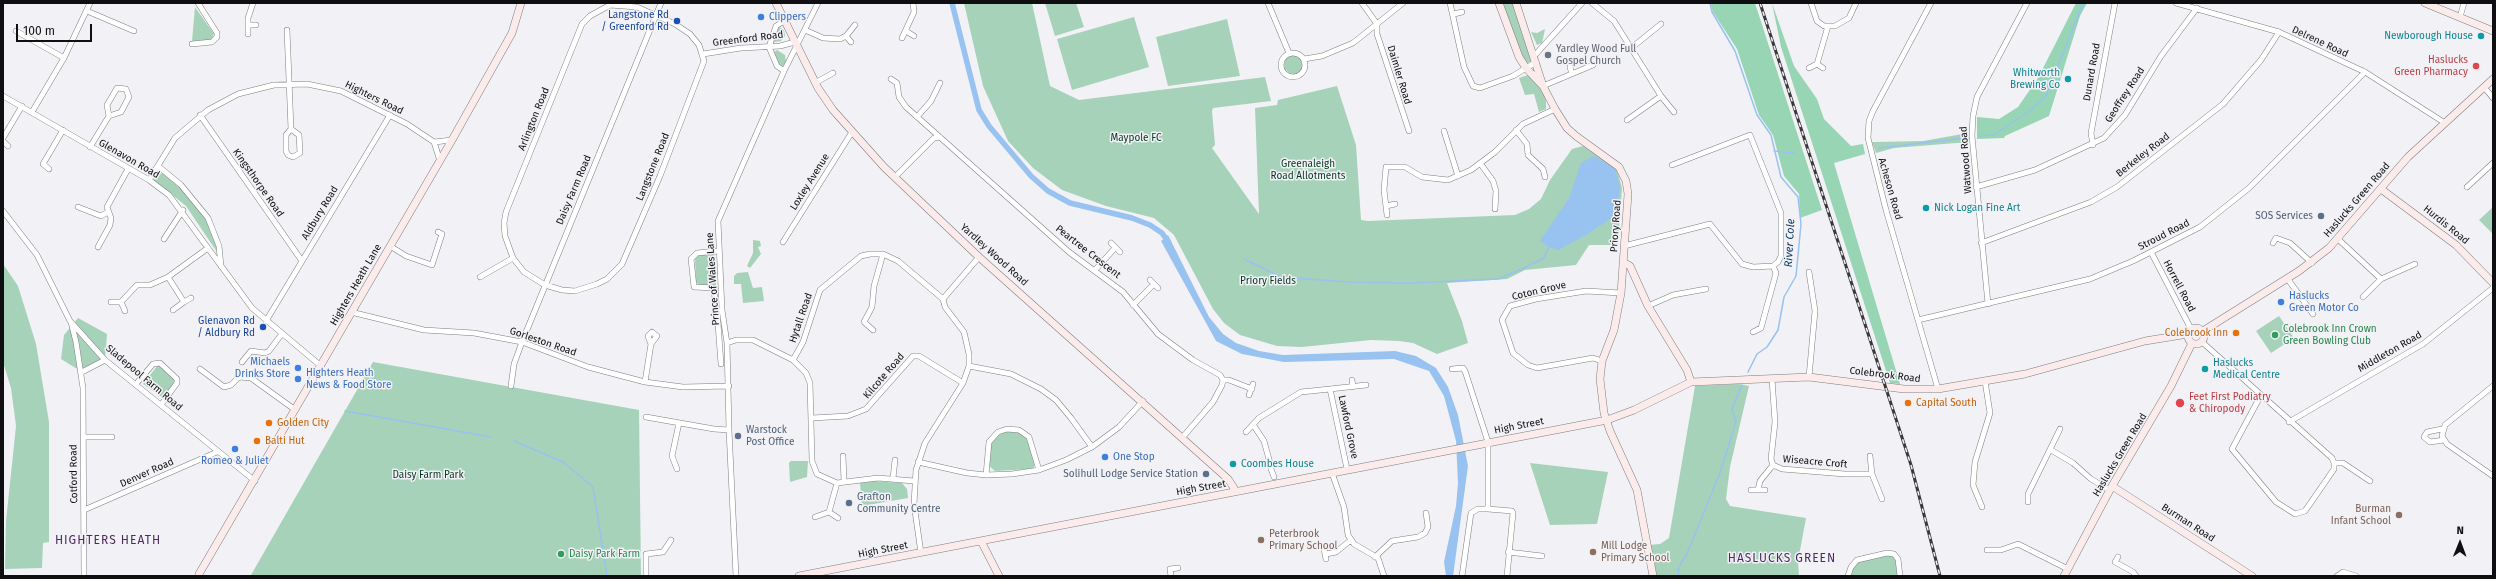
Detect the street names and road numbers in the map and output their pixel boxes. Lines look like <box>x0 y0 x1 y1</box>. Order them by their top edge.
street label: Delrene Road <box>2290 24 2350 60</box>
street label: Greenford Road <box>712 29 784 49</box>
street label: Dunard Road <box>2081 42 2103 102</box>
street label: Daimler Road <box>1384 44 1414 106</box>
street label: Geoffrey Road <box>2103 65 2147 125</box>
street label: Highters Road <box>343 79 405 117</box>
street label: Arlington Road <box>516 86 552 152</box>
street label: Watwood Road <box>1958 126 1974 194</box>
street label: Berkeley Road <box>2114 130 2172 180</box>
street label: Langstone Road <box>634 131 672 203</box>
street label: Glenavon Road <box>97 137 161 181</box>
street label: Kingsthorpe Road <box>230 147 286 219</box>
street label: Loxley Avenue <box>788 152 832 212</box>
street label: Daisy Farm Road <box>554 153 594 227</box>
street label: Acheson Road <box>1875 157 1905 221</box>
street label: Haslucks Green Road <box>2321 160 2393 240</box>
street label: Aldbury Road <box>299 184 341 242</box>
street label: Priory Road <box>1608 199 1624 253</box>
street label: Hurdis Road <box>2421 203 2471 247</box>
street label: Stroud Road <box>2136 217 2192 253</box>
street label: Yardley Wood Road <box>958 221 1030 289</box>
street label: Peartree Crescent <box>1053 223 1123 281</box>
street label: Prince of Wales Lane <box>704 232 722 326</box>
street label: Highters Heath Lane <box>328 242 384 328</box>
street label: Horrell Road <box>2160 258 2198 314</box>
street label: Coton Grove <box>1511 279 1567 303</box>
street label: Hytall Road <box>787 291 815 345</box>
street label: Gorleston Road <box>508 325 578 359</box>
street label: Middleton Road <box>2356 329 2424 375</box>
street label: Sladepool Farm Road <box>103 342 185 414</box>
street label: Kilcote Road <box>861 351 907 401</box>
street label: Colebrook Road <box>1849 365 1921 385</box>
street label: Lawford Grove <box>1335 394 1361 460</box>
street label: Haslucks Green Road <box>2090 411 2150 499</box>
street label: High Street <box>1493 415 1545 437</box>
street label: Cotford Road <box>67 444 81 504</box>
street label: Wiseacre Croft <box>1782 453 1848 471</box>
street label: Denver Road <box>118 456 176 490</box>
street label: High Street <box>1175 478 1227 498</box>
street label: Burman Road <box>2159 501 2217 545</box>
street label: High Street <box>857 539 909 561</box>

